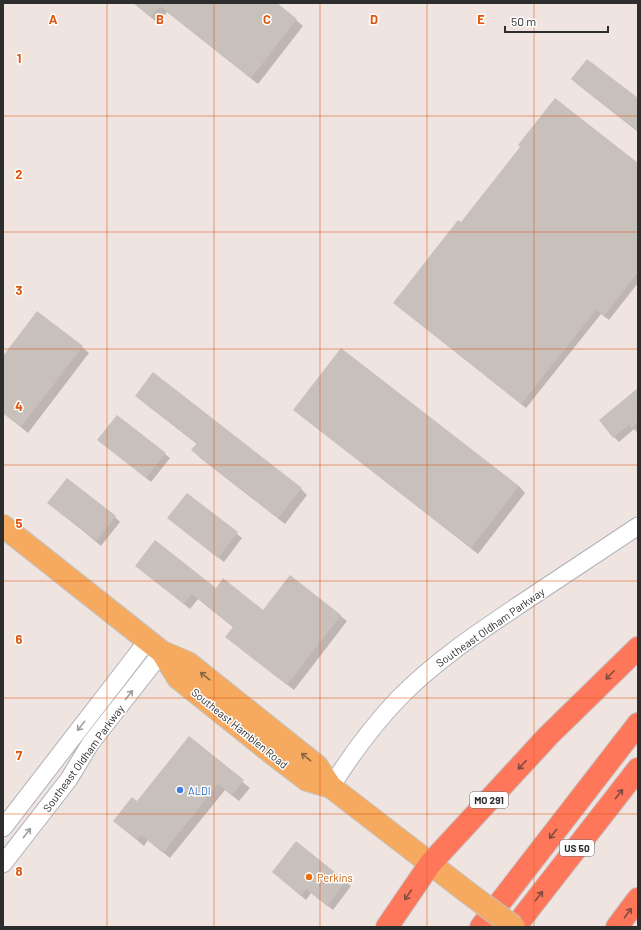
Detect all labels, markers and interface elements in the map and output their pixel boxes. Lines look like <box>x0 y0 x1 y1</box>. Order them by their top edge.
scale bar <box>505 8 608 34</box>
text: A <box>49 11 58 27</box>
text: B <box>156 11 164 27</box>
text: C <box>263 11 271 27</box>
text: D <box>370 11 378 27</box>
text: E <box>477 11 485 27</box>
text: 50 m <box>511 14 536 28</box>
text: 1 <box>17 50 21 66</box>
text: 2 <box>15 166 23 182</box>
text: 3 <box>15 282 23 298</box>
text: 4 <box>15 398 23 414</box>
text: 5 <box>15 515 23 531</box>
street label: Southeast Oldham Parkway <box>433 585 547 669</box>
text: 6 <box>16 631 23 647</box>
one-way arrow <box>605 670 615 680</box>
one-way arrow <box>199 672 210 680</box>
street label: Southeast Hamblen Road <box>189 685 291 771</box>
one-way arrow <box>125 689 133 700</box>
street label: Southeast Oldham Parkway <box>40 702 126 814</box>
one-way arrow <box>77 721 86 732</box>
text: 7 <box>16 747 23 763</box>
one-way arrow <box>301 753 312 762</box>
one-way arrow <box>517 760 527 770</box>
place label: ALDI <box>188 784 211 797</box>
marker: ALDI <box>175 785 185 795</box>
one-way arrow <box>615 788 623 799</box>
road number: MO 291 <box>470 792 508 808</box>
one-way arrow <box>23 827 31 838</box>
one-way arrow <box>549 829 557 840</box>
road number: US 50 <box>560 840 594 856</box>
text: 8 <box>15 863 23 879</box>
place label: Perkins <box>317 871 353 884</box>
marker: Perkins <box>304 872 314 882</box>
one-way arrow <box>404 890 412 901</box>
one-way arrow <box>535 891 543 902</box>
one-way arrow <box>623 908 632 919</box>

